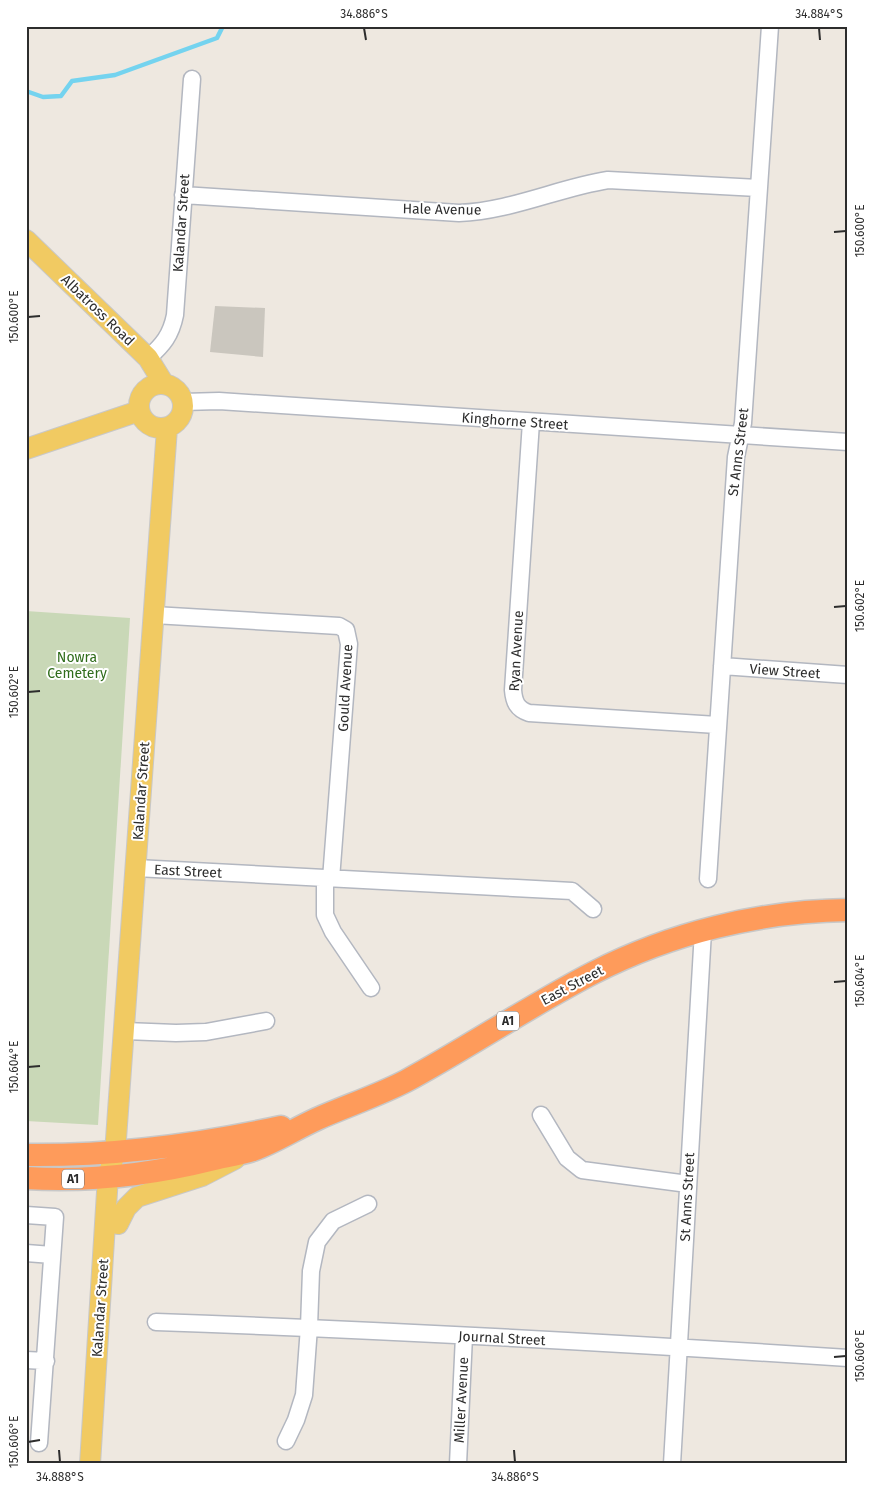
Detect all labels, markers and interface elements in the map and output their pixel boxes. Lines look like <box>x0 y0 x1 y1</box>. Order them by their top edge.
text: 34.886°S <box>340 7 388 21</box>
text: 34.884°S <box>795 7 843 21</box>
street label: Kalandar Street <box>170 172 193 273</box>
street label: Hale Avenue <box>402 200 482 219</box>
text: 150.600°E <box>853 204 867 258</box>
street label: Albatross Road <box>58 271 138 349</box>
text: 150.600°E <box>7 290 21 344</box>
street label: St Anns Street <box>725 406 752 497</box>
street label: Kinghorne Street <box>461 409 570 434</box>
text: 150.602°E <box>853 580 867 632</box>
street label: Ryan Avenue <box>506 610 527 692</box>
street label: Gould Avenue <box>335 644 356 732</box>
park label: Nowra Cemetery <box>47 649 107 682</box>
street label: View Street <box>749 661 822 683</box>
text: 150.602°E <box>7 666 21 718</box>
street label: Kalandar Street <box>130 740 153 841</box>
street label: East Street <box>154 861 223 882</box>
text: 150.604°E <box>853 955 867 1007</box>
street label: East Street <box>538 962 607 1009</box>
road number: A1 <box>497 1011 519 1030</box>
text: 150.604°E <box>7 1041 21 1093</box>
street label: St Anns Street <box>677 1151 698 1242</box>
road number: A1 <box>62 1170 84 1188</box>
street label: Kalandar Street <box>89 1257 112 1358</box>
street label: Journal Street <box>458 1328 547 1349</box>
text: 150.606°E <box>853 1330 867 1382</box>
street label: Miller Avenue <box>451 1357 472 1444</box>
text: 150.606°E <box>7 1416 21 1468</box>
text: 34.888°S <box>36 1470 84 1484</box>
text: 34.886°S <box>491 1470 539 1484</box>

